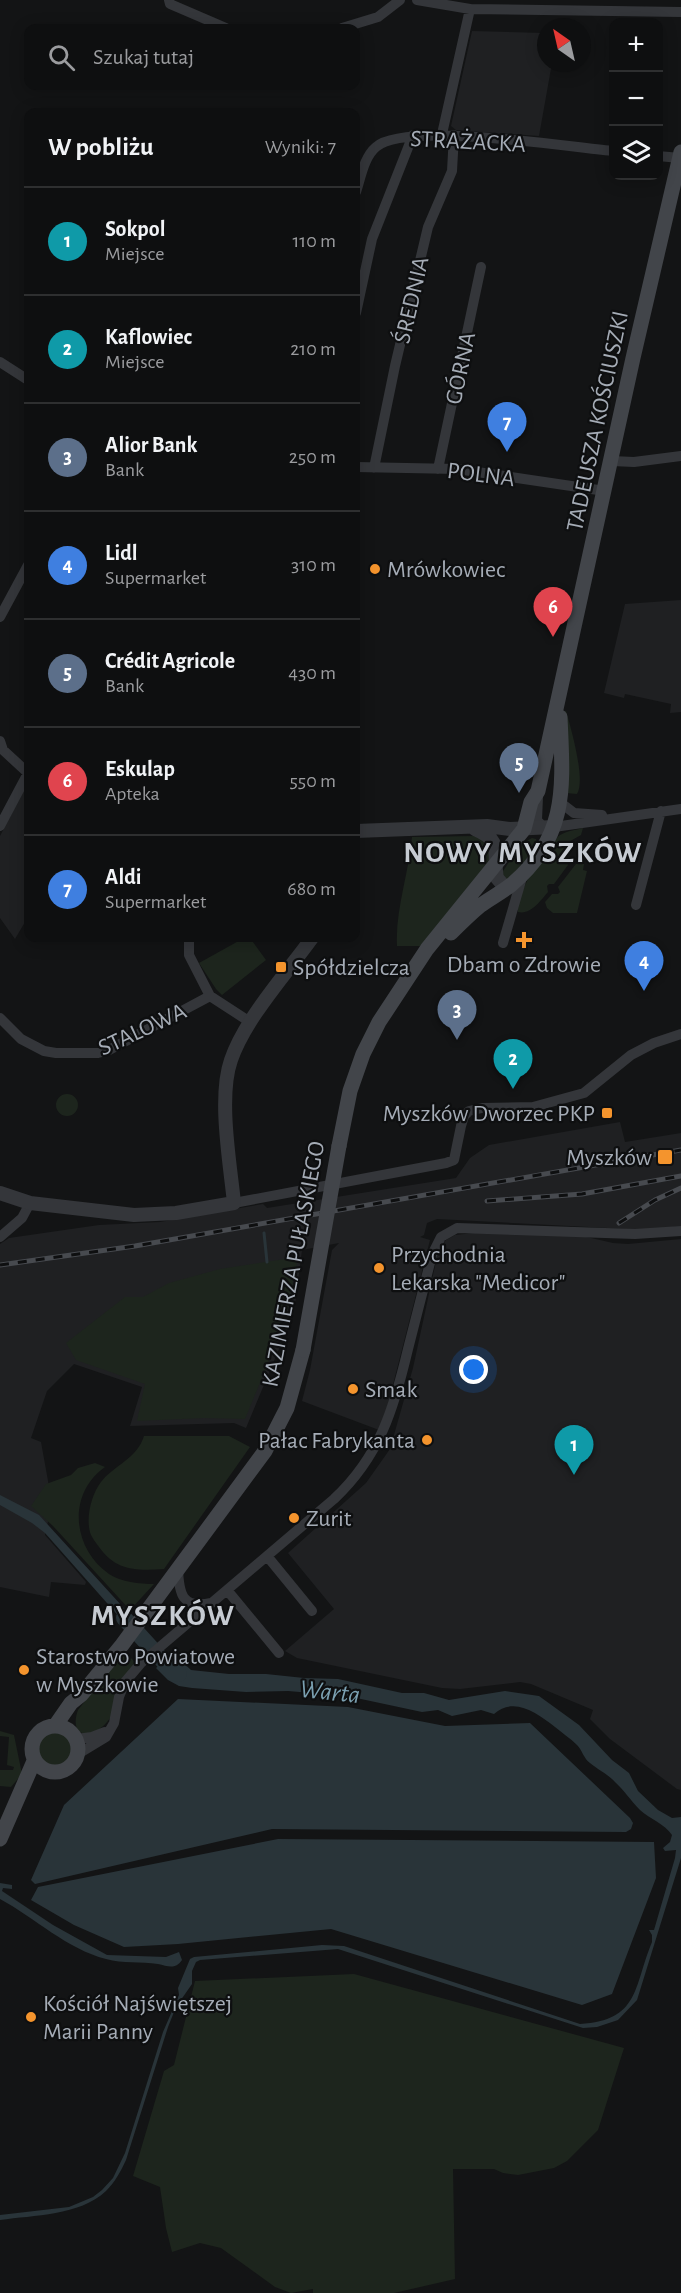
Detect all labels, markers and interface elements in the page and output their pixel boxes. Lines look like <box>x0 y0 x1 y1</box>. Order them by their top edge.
north arrow <box>537 18 591 72</box>
map controls <box>609 18 663 180</box>
button: + <box>609 18 663 72</box>
search box <box>24 24 360 90</box>
icon: search <box>45 41 78 74</box>
text: Szukaj tutaj <box>93 46 194 68</box>
button: − <box>609 72 663 126</box>
street label: STRAŻACKA <box>410 126 526 157</box>
button: layers <box>609 126 663 180</box>
text: W pobliżu <box>48 134 154 160</box>
text: Wyniki: 7 <box>265 137 336 157</box>
text: Sokpol <box>105 218 165 240</box>
text: 1 <box>64 231 71 251</box>
text: 110 m <box>292 231 336 251</box>
text: Miejsce <box>105 244 164 264</box>
street label: ŚREDNIA <box>388 254 434 346</box>
street label: TADEUSZA KOŚCIUSZKI <box>561 308 633 534</box>
text: Kaflowiec <box>105 326 192 348</box>
street label: GÓRNA <box>440 329 480 407</box>
text: 2 <box>63 339 72 359</box>
text: 210 m <box>290 339 336 359</box>
text: Miejsce <box>105 352 164 372</box>
pin: 7 <box>488 402 526 452</box>
text: Alior Bank <box>105 434 197 456</box>
text: 3 <box>63 447 72 467</box>
text: 250 m <box>289 447 336 467</box>
street label: POLNA <box>446 459 516 491</box>
text: Bank <box>105 460 144 480</box>
text: Lidl <box>105 542 138 564</box>
text: 4 <box>62 555 73 575</box>
text: 310 m <box>291 555 336 575</box>
place label: Mrówkowiec <box>387 558 505 582</box>
marker: Mrówkowiec <box>368 562 382 576</box>
text: Supermarket <box>105 568 206 588</box>
pin: 6 <box>534 588 572 637</box>
text: Crédit Agricole <box>105 650 235 672</box>
text: 5 <box>63 663 72 683</box>
text: 430 m <box>288 663 336 683</box>
text: Bank <box>105 676 144 696</box>
pin: 5 <box>500 744 538 793</box>
text: Eskulap <box>105 758 175 780</box>
text: 6 <box>63 771 72 791</box>
text: 550 m <box>289 771 336 791</box>
text: Apteka <box>105 784 160 804</box>
district label: NOWY MYSZKÓW <box>403 836 643 868</box>
text: Aldi <box>105 866 142 888</box>
text: 7 <box>63 879 72 899</box>
text: 680 m <box>287 879 336 899</box>
text: Supermarket <box>105 892 206 912</box>
marker: Dbam o Zdrowie <box>517 933 531 947</box>
pin: 4 <box>624 942 664 991</box>
place label: Dbam o Zdrowie <box>447 953 601 977</box>
place label: Spółdzielcza <box>293 956 410 980</box>
marker: Spółdzielcza <box>274 960 288 974</box>
pin: 3 <box>438 990 476 1040</box>
street label: STALOWA <box>95 999 190 1061</box>
pin: 2 <box>494 1040 532 1089</box>
place label: Myszków Dworzec PKP <box>383 1102 595 1126</box>
marker: Myszków Dworzec PKP <box>600 1106 614 1120</box>
street label: KAZIMIERZA PUŁASKIEGO <box>258 1139 330 1389</box>
place label: Myszków <box>566 1146 652 1170</box>
marker: Myszków <box>656 1148 674 1166</box>
place label: Przychodnia Lekarska "Medicor" <box>391 1243 565 1295</box>
marker: Przychodnia Lekarska "Medicor" <box>372 1261 386 1275</box>
your location <box>459 1355 488 1384</box>
place label: Smak <box>365 1378 417 1402</box>
marker: Smak <box>346 1382 360 1396</box>
pin: 1 <box>554 1426 594 1475</box>
place label: Pałac Fabrykanta <box>258 1429 415 1453</box>
marker: Pałac Fabrykanta <box>420 1433 434 1447</box>
place label: Zurit <box>306 1507 352 1531</box>
marker: Zurit <box>287 1511 301 1525</box>
district label: MYSZKÓW <box>91 1599 235 1631</box>
place label: Starostwo Powiatowe w Myszkowie <box>36 1645 235 1697</box>
marker: Starostwo Powiatowe w Myszkowie <box>17 1663 31 1677</box>
water label: Warta <box>299 1676 361 1708</box>
place label: Kościół Najświętszej Marii Panny <box>43 1992 232 2044</box>
marker: Kościół Najświętszej Marii Panny <box>24 2010 38 2024</box>

